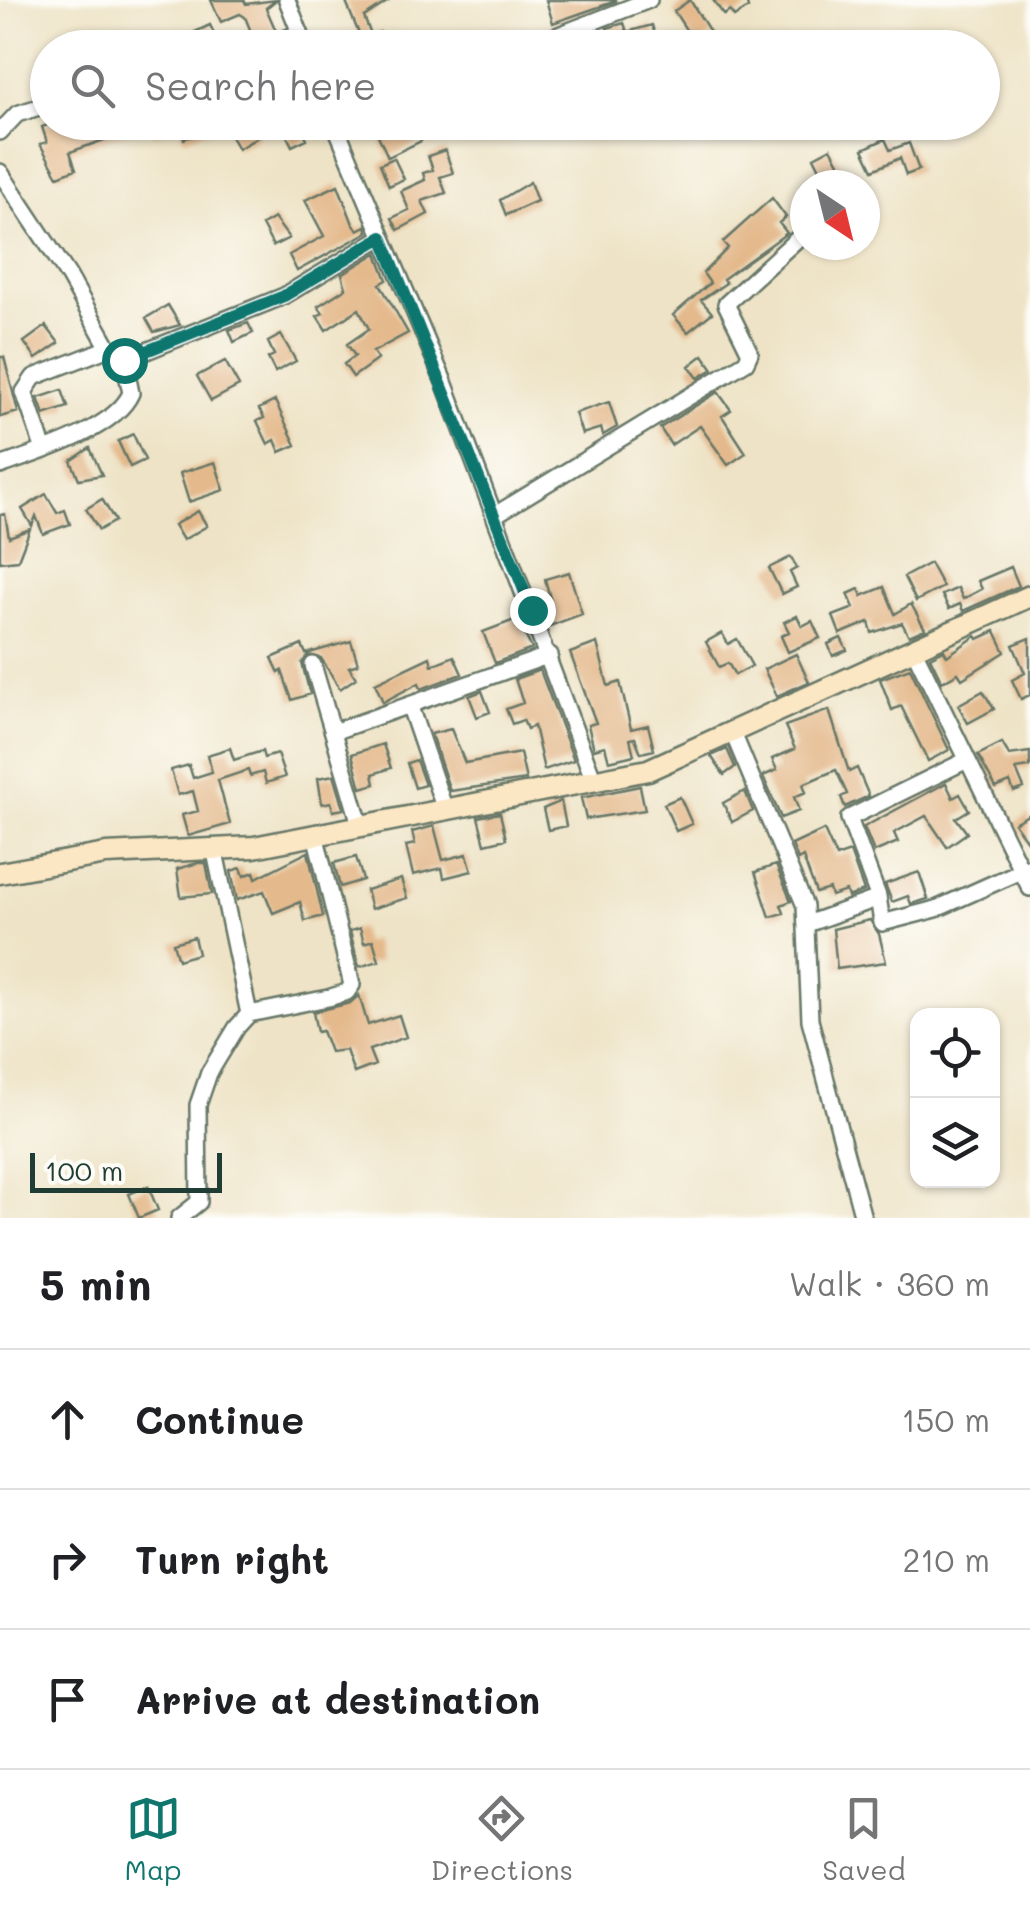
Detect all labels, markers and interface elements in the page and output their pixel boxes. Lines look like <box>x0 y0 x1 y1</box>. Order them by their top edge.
search box <box>30 30 1000 140</box>
icon: search <box>65 58 120 113</box>
text: Search here <box>145 60 376 110</box>
north arrow <box>790 170 880 260</box>
route start <box>102 338 148 384</box>
route end <box>510 588 556 634</box>
map controls <box>910 1008 1000 1188</box>
button: locate <box>910 1008 1000 1098</box>
button: layers <box>910 1098 1000 1188</box>
scale bar <box>30 1148 222 1192</box>
text: 100 m <box>45 1152 123 1188</box>
text: 5 min <box>40 1256 151 1311</box>
text: Walk · 360 m <box>789 1262 990 1304</box>
icon: ahead <box>40 1392 95 1447</box>
text: Continue <box>135 1394 304 1444</box>
text: 150 m <box>902 1398 990 1440</box>
icon: right <box>40 1532 95 1587</box>
text: Turn right <box>135 1534 329 1584</box>
text: 210 m <box>902 1538 990 1580</box>
icon: arrive <box>40 1672 95 1727</box>
text: Arrive at destination <box>135 1674 540 1724</box>
tab: Map <box>125 1791 182 1887</box>
tab: Directions <box>431 1791 573 1887</box>
tab: Saved <box>822 1791 905 1887</box>

